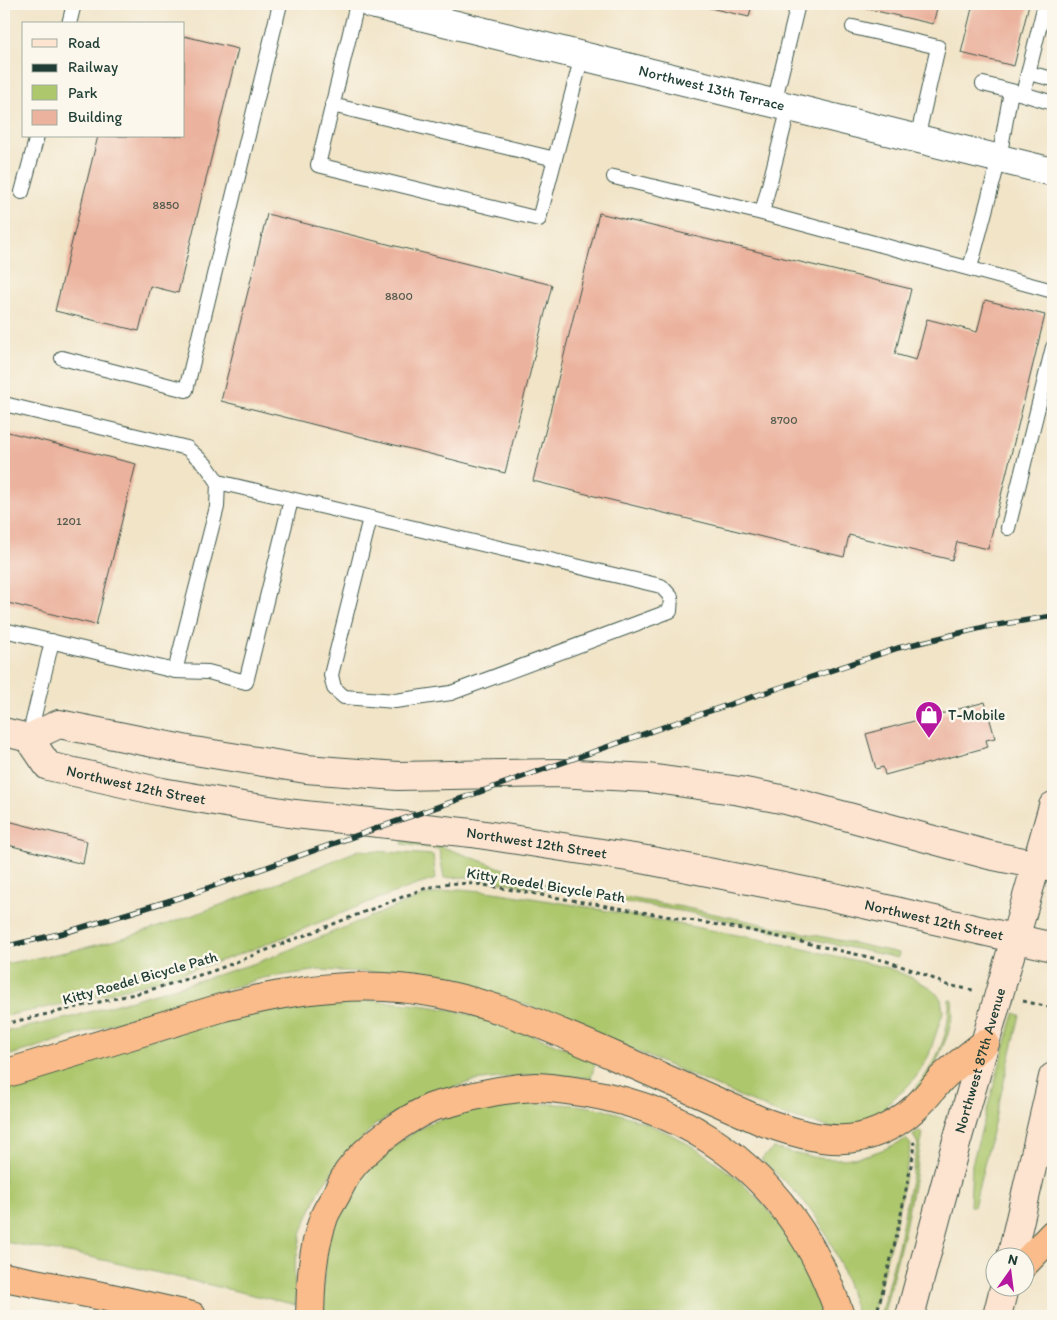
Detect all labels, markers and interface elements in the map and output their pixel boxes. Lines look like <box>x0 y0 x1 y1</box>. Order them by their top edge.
legend <box>22 22 185 138</box>
text: Road <box>68 34 101 52</box>
text: Railway <box>68 58 118 76</box>
street label: Northwest 13th Terrace <box>637 61 787 115</box>
text: Park <box>68 84 98 102</box>
text: Building <box>68 108 122 126</box>
house number: 8850 <box>153 198 179 212</box>
house number: 8800 <box>385 289 413 303</box>
house number: 8700 <box>770 413 798 427</box>
house number: 1201 <box>57 514 82 528</box>
shop icon: T-Mobile <box>914 700 944 739</box>
place label: T-Mobile <box>948 706 1005 724</box>
street label: Northwest 12th Street <box>65 761 207 808</box>
street label: Northwest 12th Street <box>465 823 609 863</box>
street label: Kitty Roedel Bicycle Path <box>465 864 627 906</box>
street label: Northwest 12th Street <box>863 895 1006 945</box>
street label: Kitty Roedel Bicycle Path <box>60 947 220 1009</box>
street label: Northwest 87th Avenue <box>951 986 1009 1135</box>
north arrow <box>984 1248 1034 1298</box>
text: N <box>1006 1250 1020 1269</box>

